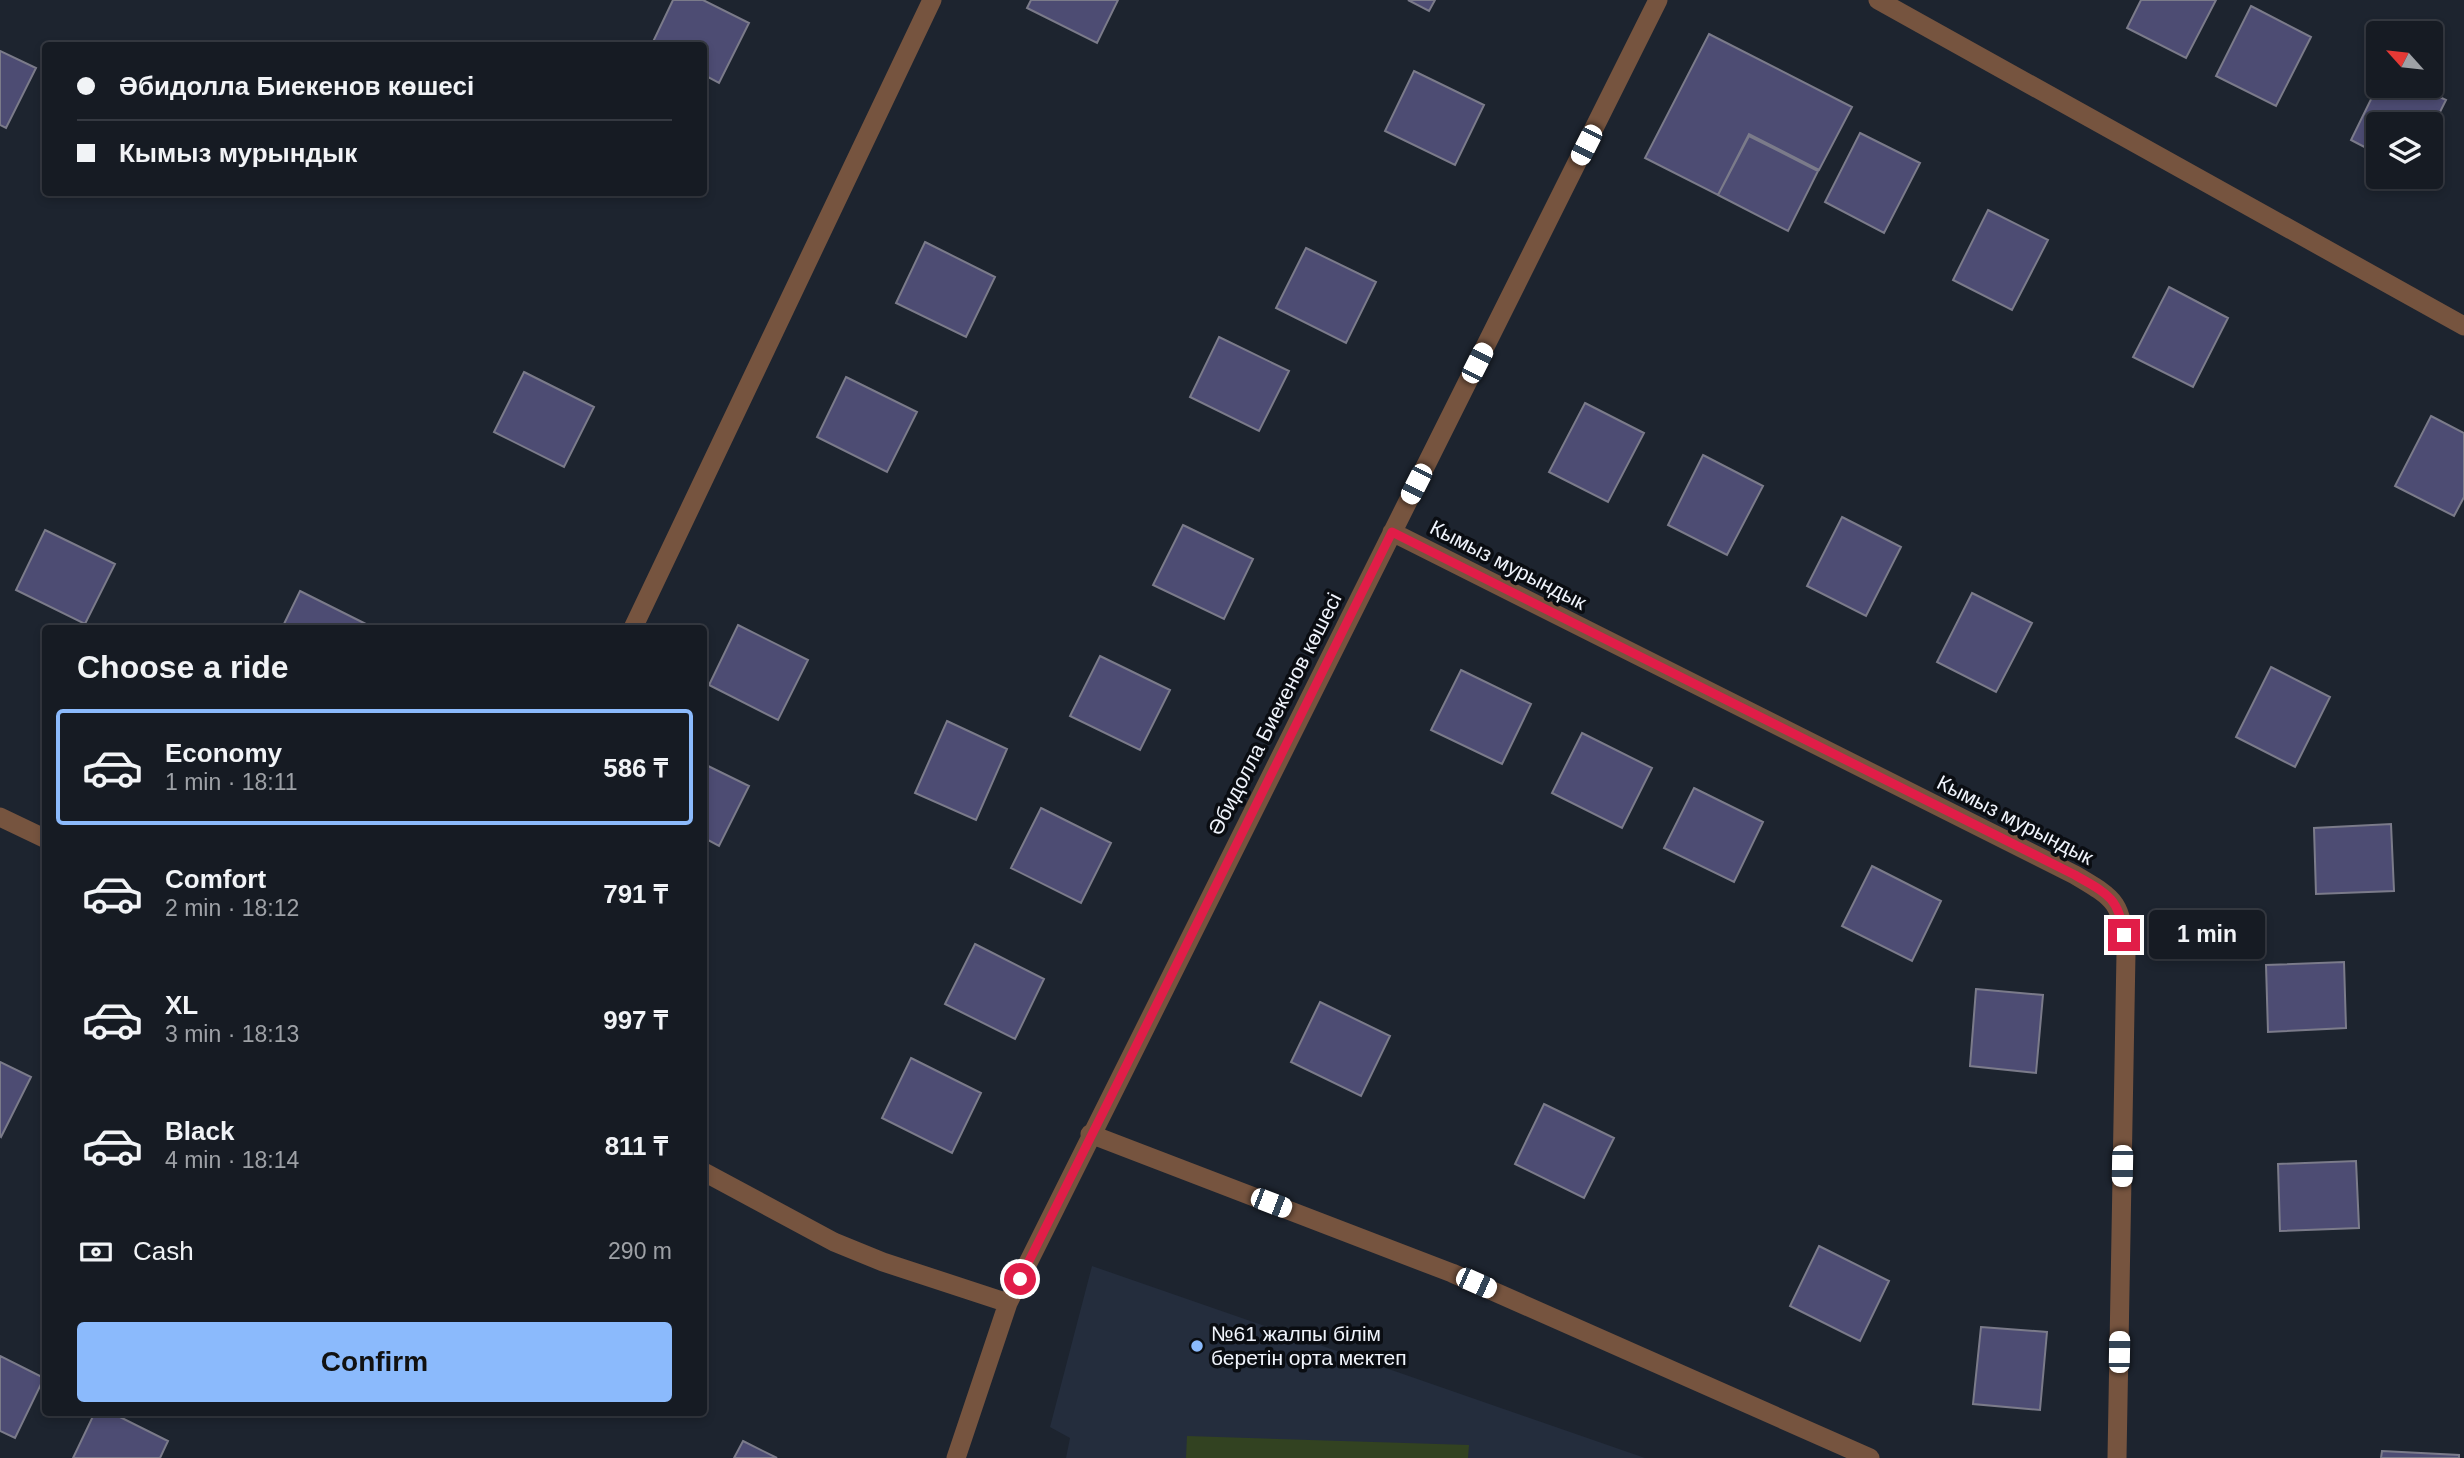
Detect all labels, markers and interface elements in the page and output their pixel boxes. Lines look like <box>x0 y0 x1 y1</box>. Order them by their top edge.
north arrow <box>2366 21 2443 98</box>
map controls <box>2366 21 2443 189</box>
text: Әбидолла Биекенов көшесі <box>119 71 474 101</box>
button: layers <box>2366 112 2443 189</box>
car <box>1568 122 1605 168</box>
text: Кымыз мурындык <box>119 138 357 168</box>
car <box>1459 340 1496 386</box>
car <box>1398 461 1435 507</box>
street label: Кымыз мурындык <box>1426 515 1591 614</box>
street label: Әбидолла Биекенов көшесі <box>1203 589 1346 838</box>
text: Choose a ride <box>77 649 289 685</box>
icon: car <box>81 736 144 799</box>
text: Economy <box>165 738 282 768</box>
text: 586 ₸ <box>603 753 668 783</box>
text: 1 min · 18:11 <box>165 769 298 795</box>
street label: Кымыз мурындык <box>1933 770 2098 869</box>
icon: car <box>81 862 144 925</box>
text: Comfort <box>165 864 266 894</box>
text: 791 ₸ <box>603 879 668 909</box>
text: 2 min · 18:12 <box>165 895 299 921</box>
callout: 1 min <box>2148 911 2264 960</box>
route end <box>2108 919 2140 951</box>
text: 1 min <box>2177 921 2237 947</box>
icon: car <box>81 988 144 1051</box>
text: XL <box>165 990 198 1020</box>
text: 997 ₸ <box>603 1005 668 1035</box>
text: 3 min · 18:13 <box>165 1021 299 1047</box>
icon: car <box>81 1114 144 1177</box>
text: Black <box>165 1116 234 1146</box>
text: 811 ₸ <box>605 1131 668 1161</box>
car <box>2112 1145 2133 1187</box>
text: 4 min · 18:14 <box>165 1147 299 1173</box>
car <box>1248 1186 1295 1220</box>
icon: cash <box>77 1233 115 1271</box>
text: Cash <box>133 1236 194 1266</box>
text: 290 m <box>608 1238 672 1264</box>
route start <box>1004 1263 1036 1295</box>
car <box>1453 1265 1500 1301</box>
button: Confirm <box>77 1322 672 1402</box>
place label: №61 жалпы білім беретін орта мектеп <box>1211 1322 1407 1369</box>
car <box>2109 1331 2130 1373</box>
marker: №61 жалпы білім беретін орта мектеп <box>1189 1338 1205 1354</box>

